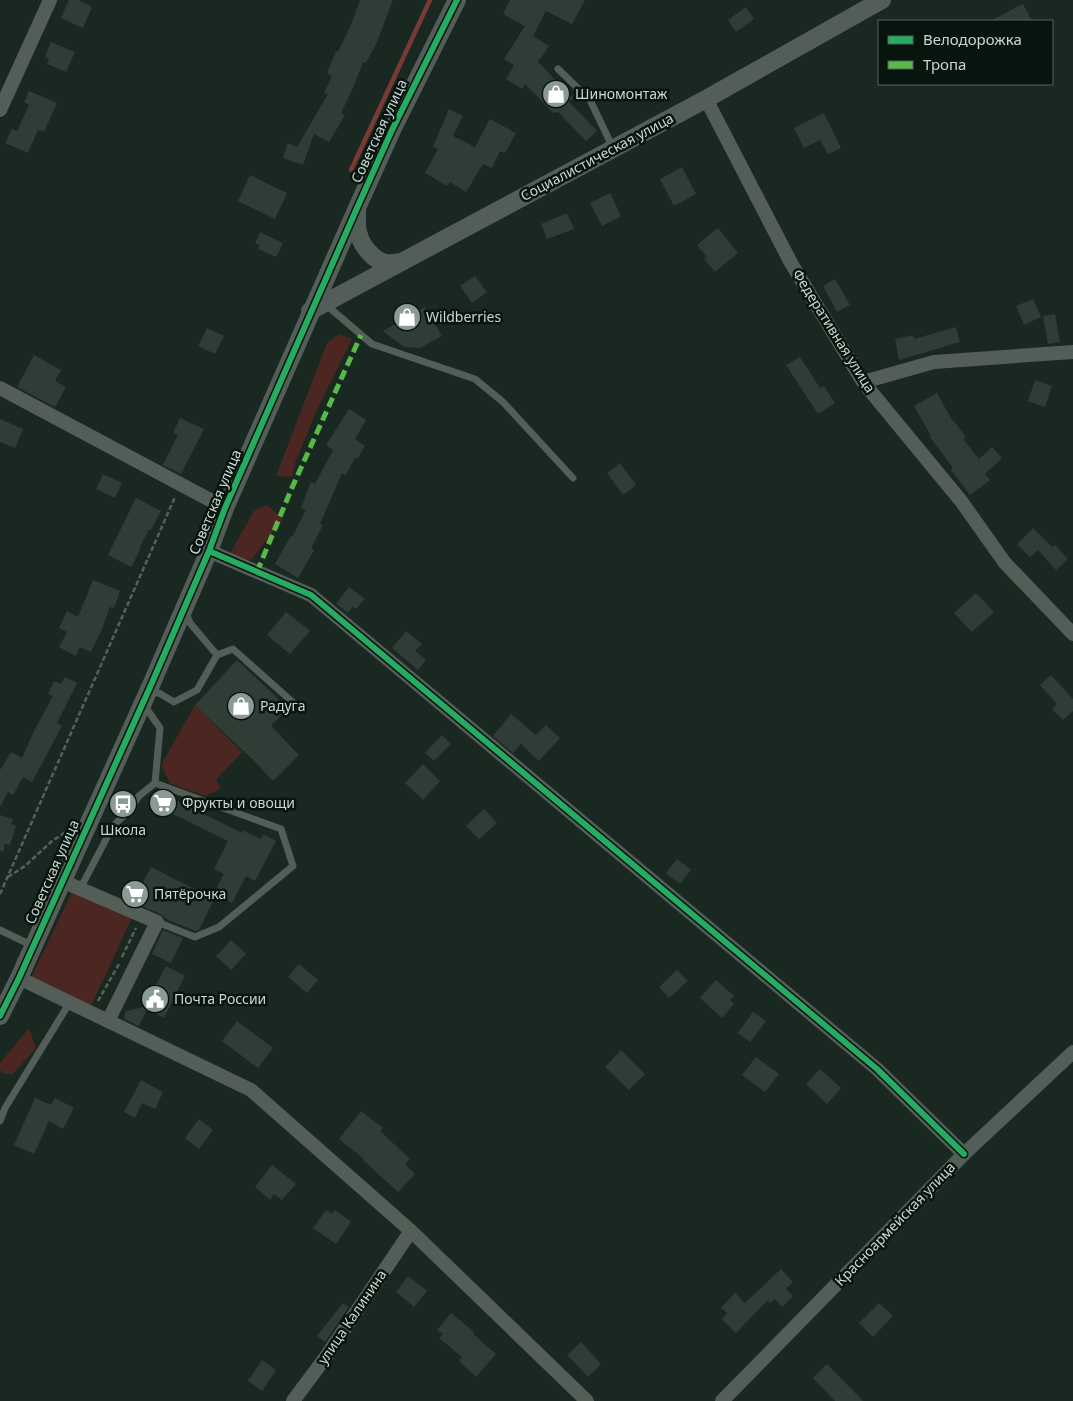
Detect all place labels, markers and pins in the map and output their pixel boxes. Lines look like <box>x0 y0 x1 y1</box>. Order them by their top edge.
shop icon: Шиномонтаж <box>541 79 571 109</box>
place label: Шиномонтаж <box>575 84 668 103</box>
shop icon: Wildberries <box>392 302 422 332</box>
place label: Wildberries <box>426 307 501 326</box>
shop icon: Радуга <box>226 691 256 721</box>
place label: Радуга <box>260 696 305 715</box>
supermarket icon: Фрукты и овощи <box>148 788 178 818</box>
bus stop icon: Школа <box>108 789 138 819</box>
place label: Фрукты и овощи <box>182 793 295 812</box>
place label: Школа <box>100 820 146 839</box>
supermarket icon: Пятёрочка <box>120 879 150 909</box>
place label: Пятёрочка <box>154 884 226 903</box>
public building icon: Почта России <box>140 984 170 1014</box>
place label: Почта России <box>174 989 266 1008</box>

